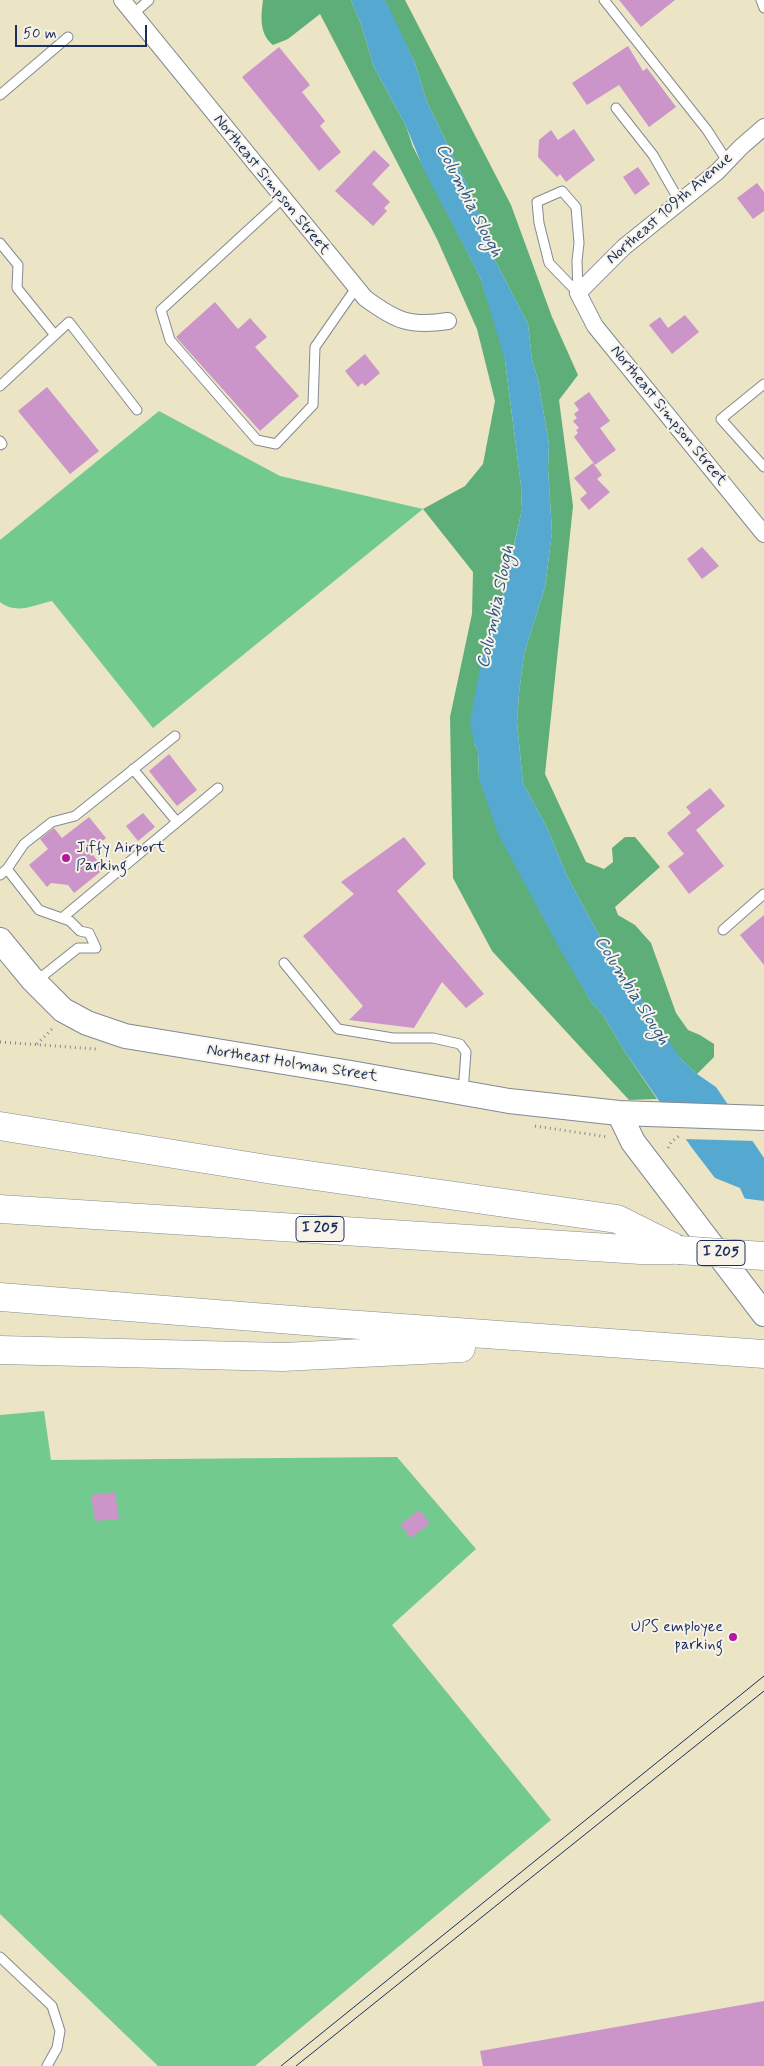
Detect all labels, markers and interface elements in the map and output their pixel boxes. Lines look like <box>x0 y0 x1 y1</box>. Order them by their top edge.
scale bar <box>18 15 150 47</box>
text: 50 m <box>23 24 57 44</box>
street label: Northeast Simpson Street <box>208 111 334 259</box>
water label: Columbia Slough <box>430 140 506 262</box>
street label: Northeast 109th Avenue <box>603 149 737 269</box>
street label: Northeast Simpson Street <box>605 342 731 490</box>
water label: Columbia Slough <box>473 544 521 670</box>
place label: Jiffy Airport Parking <box>76 839 165 877</box>
marker: Jiffy Airport Parking <box>60 852 72 864</box>
water label: Columbia Slough <box>589 932 673 1050</box>
street label: Northeast Holman Street <box>205 1041 379 1087</box>
road number: I 205 <box>296 1216 344 1242</box>
road number: I 205 <box>697 1240 745 1266</box>
place label: UPS employee parking <box>631 1618 723 1656</box>
marker: UPS employee parking <box>727 1631 739 1643</box>

